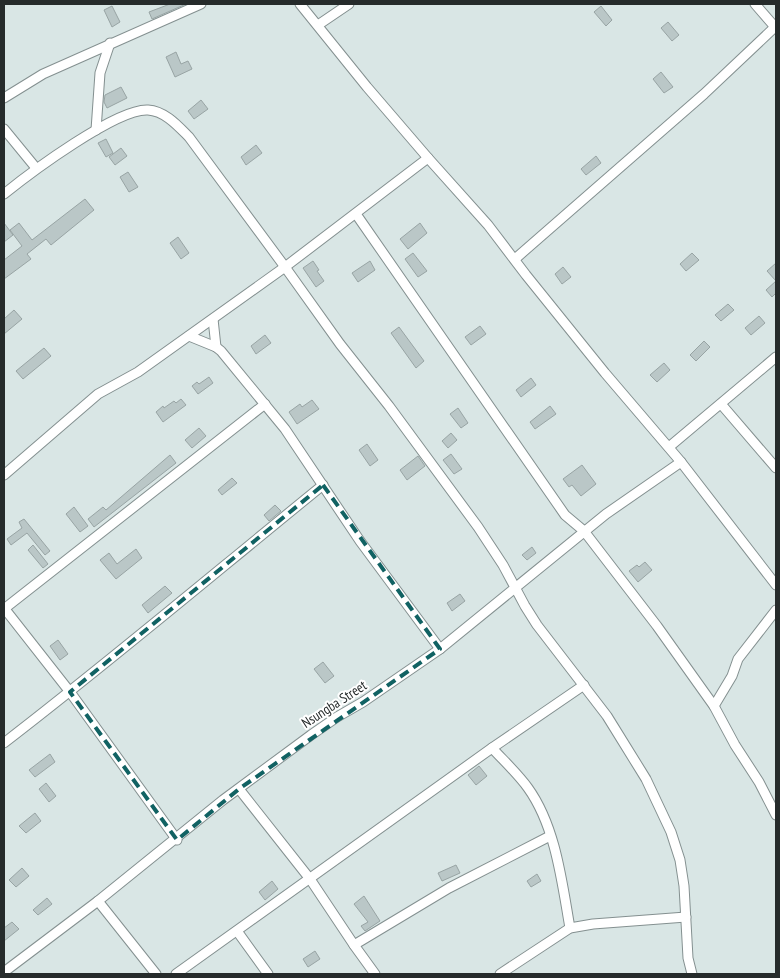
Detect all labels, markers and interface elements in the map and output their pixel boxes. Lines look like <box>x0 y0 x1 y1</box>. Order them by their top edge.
street label: Nsungba Street <box>298 676 370 732</box>

